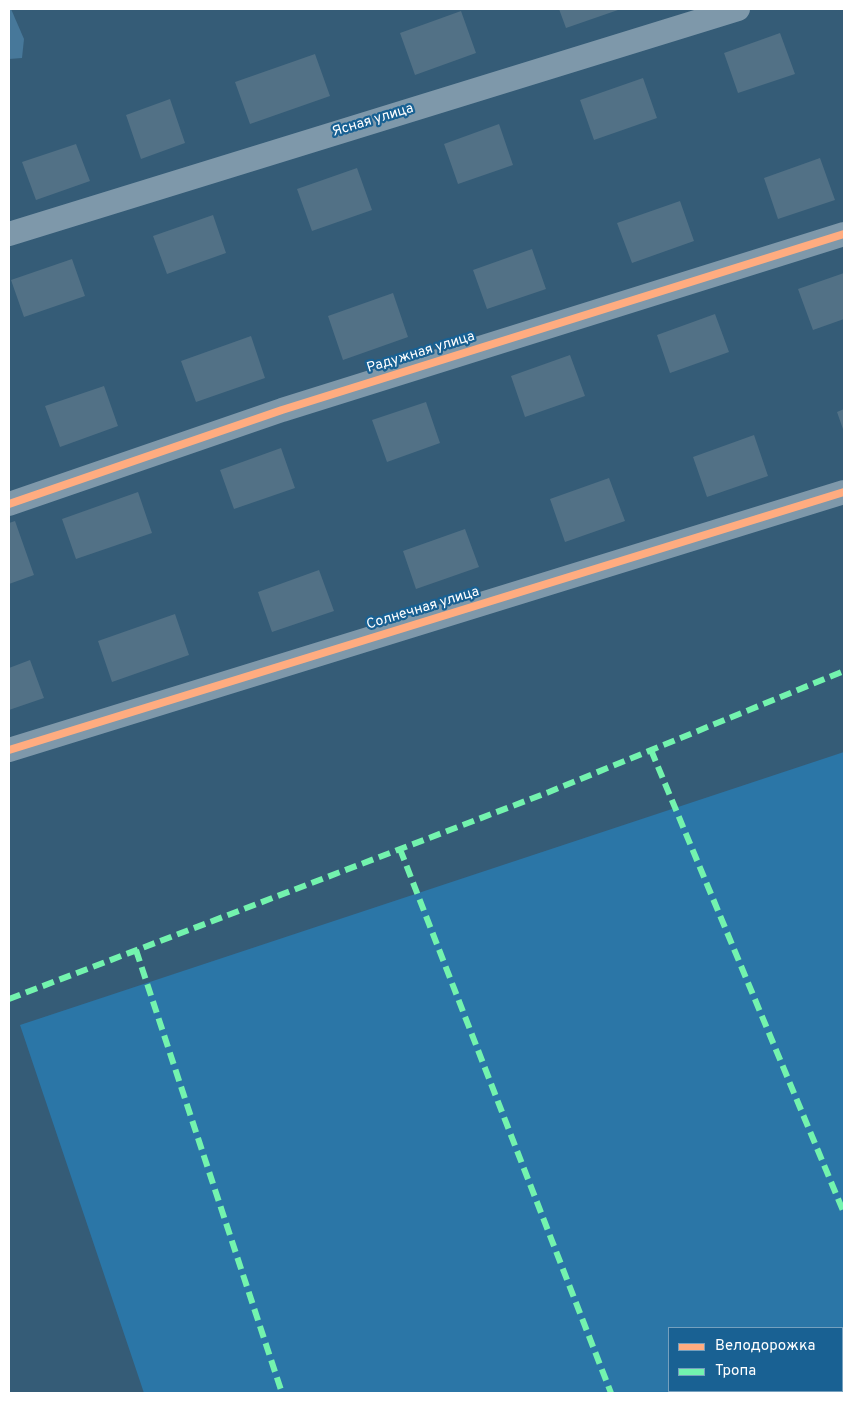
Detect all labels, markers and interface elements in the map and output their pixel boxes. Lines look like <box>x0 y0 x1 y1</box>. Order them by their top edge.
street label: Ясная улица <box>330 101 416 141</box>
street label: Радужная улица <box>365 329 477 377</box>
street label: Солнечная улица <box>365 584 481 634</box>
legend <box>668 1327 843 1392</box>
text: Велодорожка <box>715 1337 815 1356</box>
text: Тропа <box>715 1362 756 1381</box>

